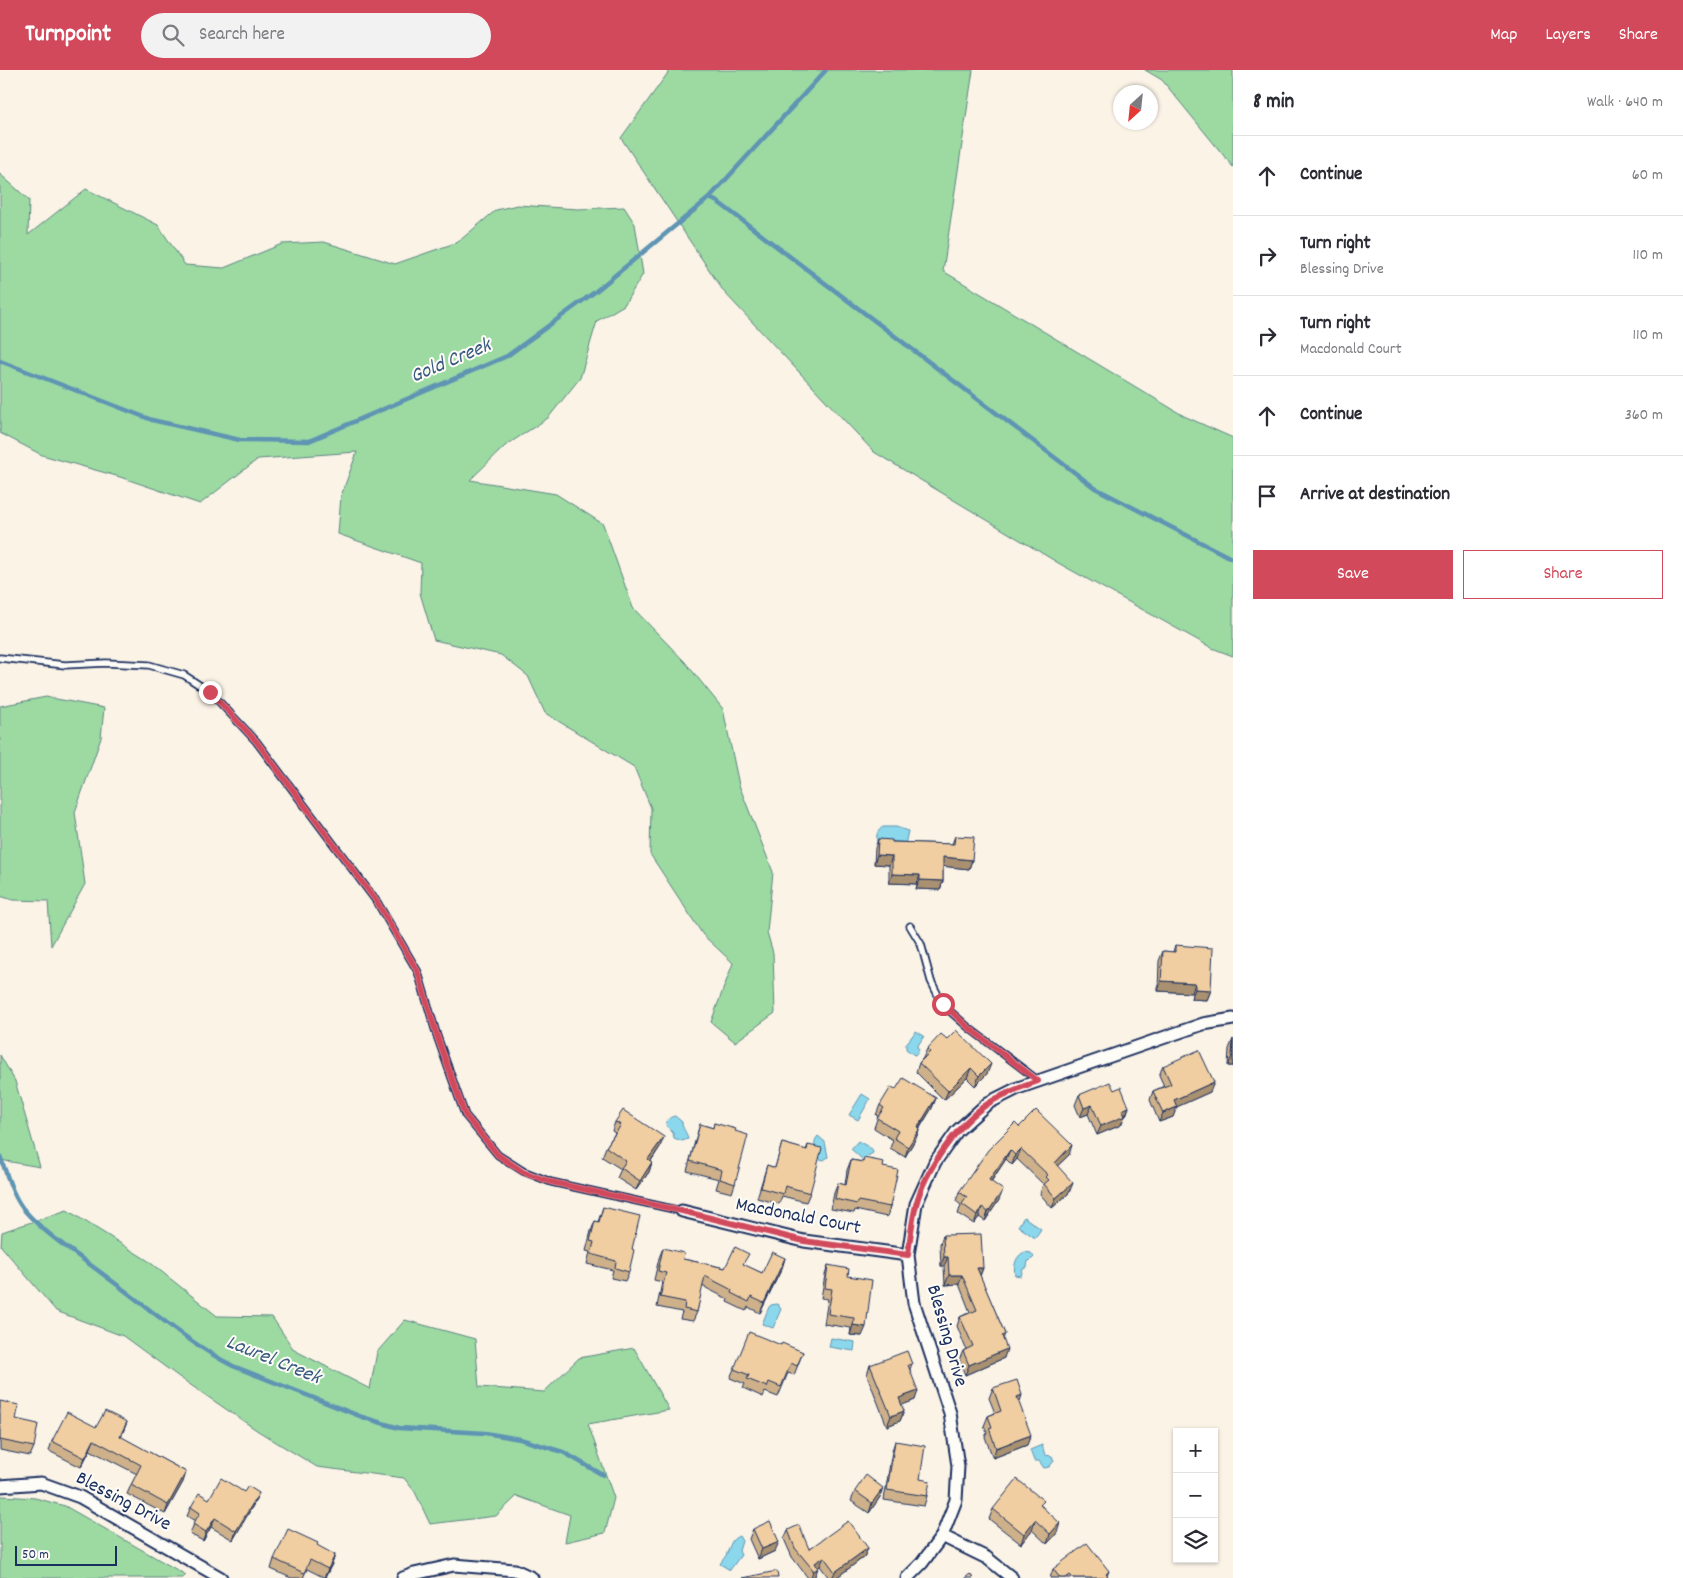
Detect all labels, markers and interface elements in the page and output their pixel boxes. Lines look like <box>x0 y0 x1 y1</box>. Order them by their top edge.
search box <box>141 13 491 58</box>
text: Turnpoint <box>25 18 111 52</box>
icon: search <box>159 21 187 49</box>
text: Search here <box>199 22 285 49</box>
text: Map <box>1490 23 1517 48</box>
text: Layers <box>1545 23 1591 48</box>
text: Share <box>1619 23 1658 48</box>
north arrow <box>1113 85 1158 130</box>
text: 8 min <box>1253 88 1294 118</box>
text: Walk · 640 m <box>1587 91 1663 114</box>
icon: ahead <box>1253 162 1281 190</box>
text: Continue <box>1300 162 1362 189</box>
text: 60 m <box>1632 164 1663 187</box>
text: Turn right <box>1300 231 1371 258</box>
icon: right <box>1253 242 1281 270</box>
text: 110 m <box>1633 244 1663 267</box>
text: Blessing Drive <box>1300 258 1384 281</box>
text: Turn right <box>1300 311 1371 338</box>
icon: right <box>1253 322 1281 350</box>
text: 110 m <box>1633 324 1663 347</box>
water label: Gold Creek <box>406 331 498 392</box>
text: Macdonald Court <box>1300 338 1402 361</box>
icon: ahead <box>1253 402 1281 430</box>
text: Continue <box>1300 402 1362 429</box>
text: 360 m <box>1625 404 1663 427</box>
icon: arrive <box>1253 482 1281 510</box>
text: Arrive at destination <box>1300 482 1450 509</box>
button: Save <box>1253 550 1453 599</box>
button: Share <box>1463 550 1663 599</box>
route end <box>199 681 222 704</box>
route start <box>932 993 955 1016</box>
street label: Macdonald Court <box>733 1191 863 1243</box>
street label: Blessing Drive <box>918 1282 974 1390</box>
water label: Laurel Creek <box>221 1328 327 1394</box>
map controls <box>1173 1428 1218 1563</box>
button: + <box>1173 1428 1218 1473</box>
street label: Blessing Drive <box>70 1465 176 1539</box>
button: − <box>1173 1473 1218 1518</box>
button: layers <box>1173 1518 1218 1563</box>
scale bar <box>15 1543 118 1566</box>
text: 50 m <box>22 1545 49 1565</box>

